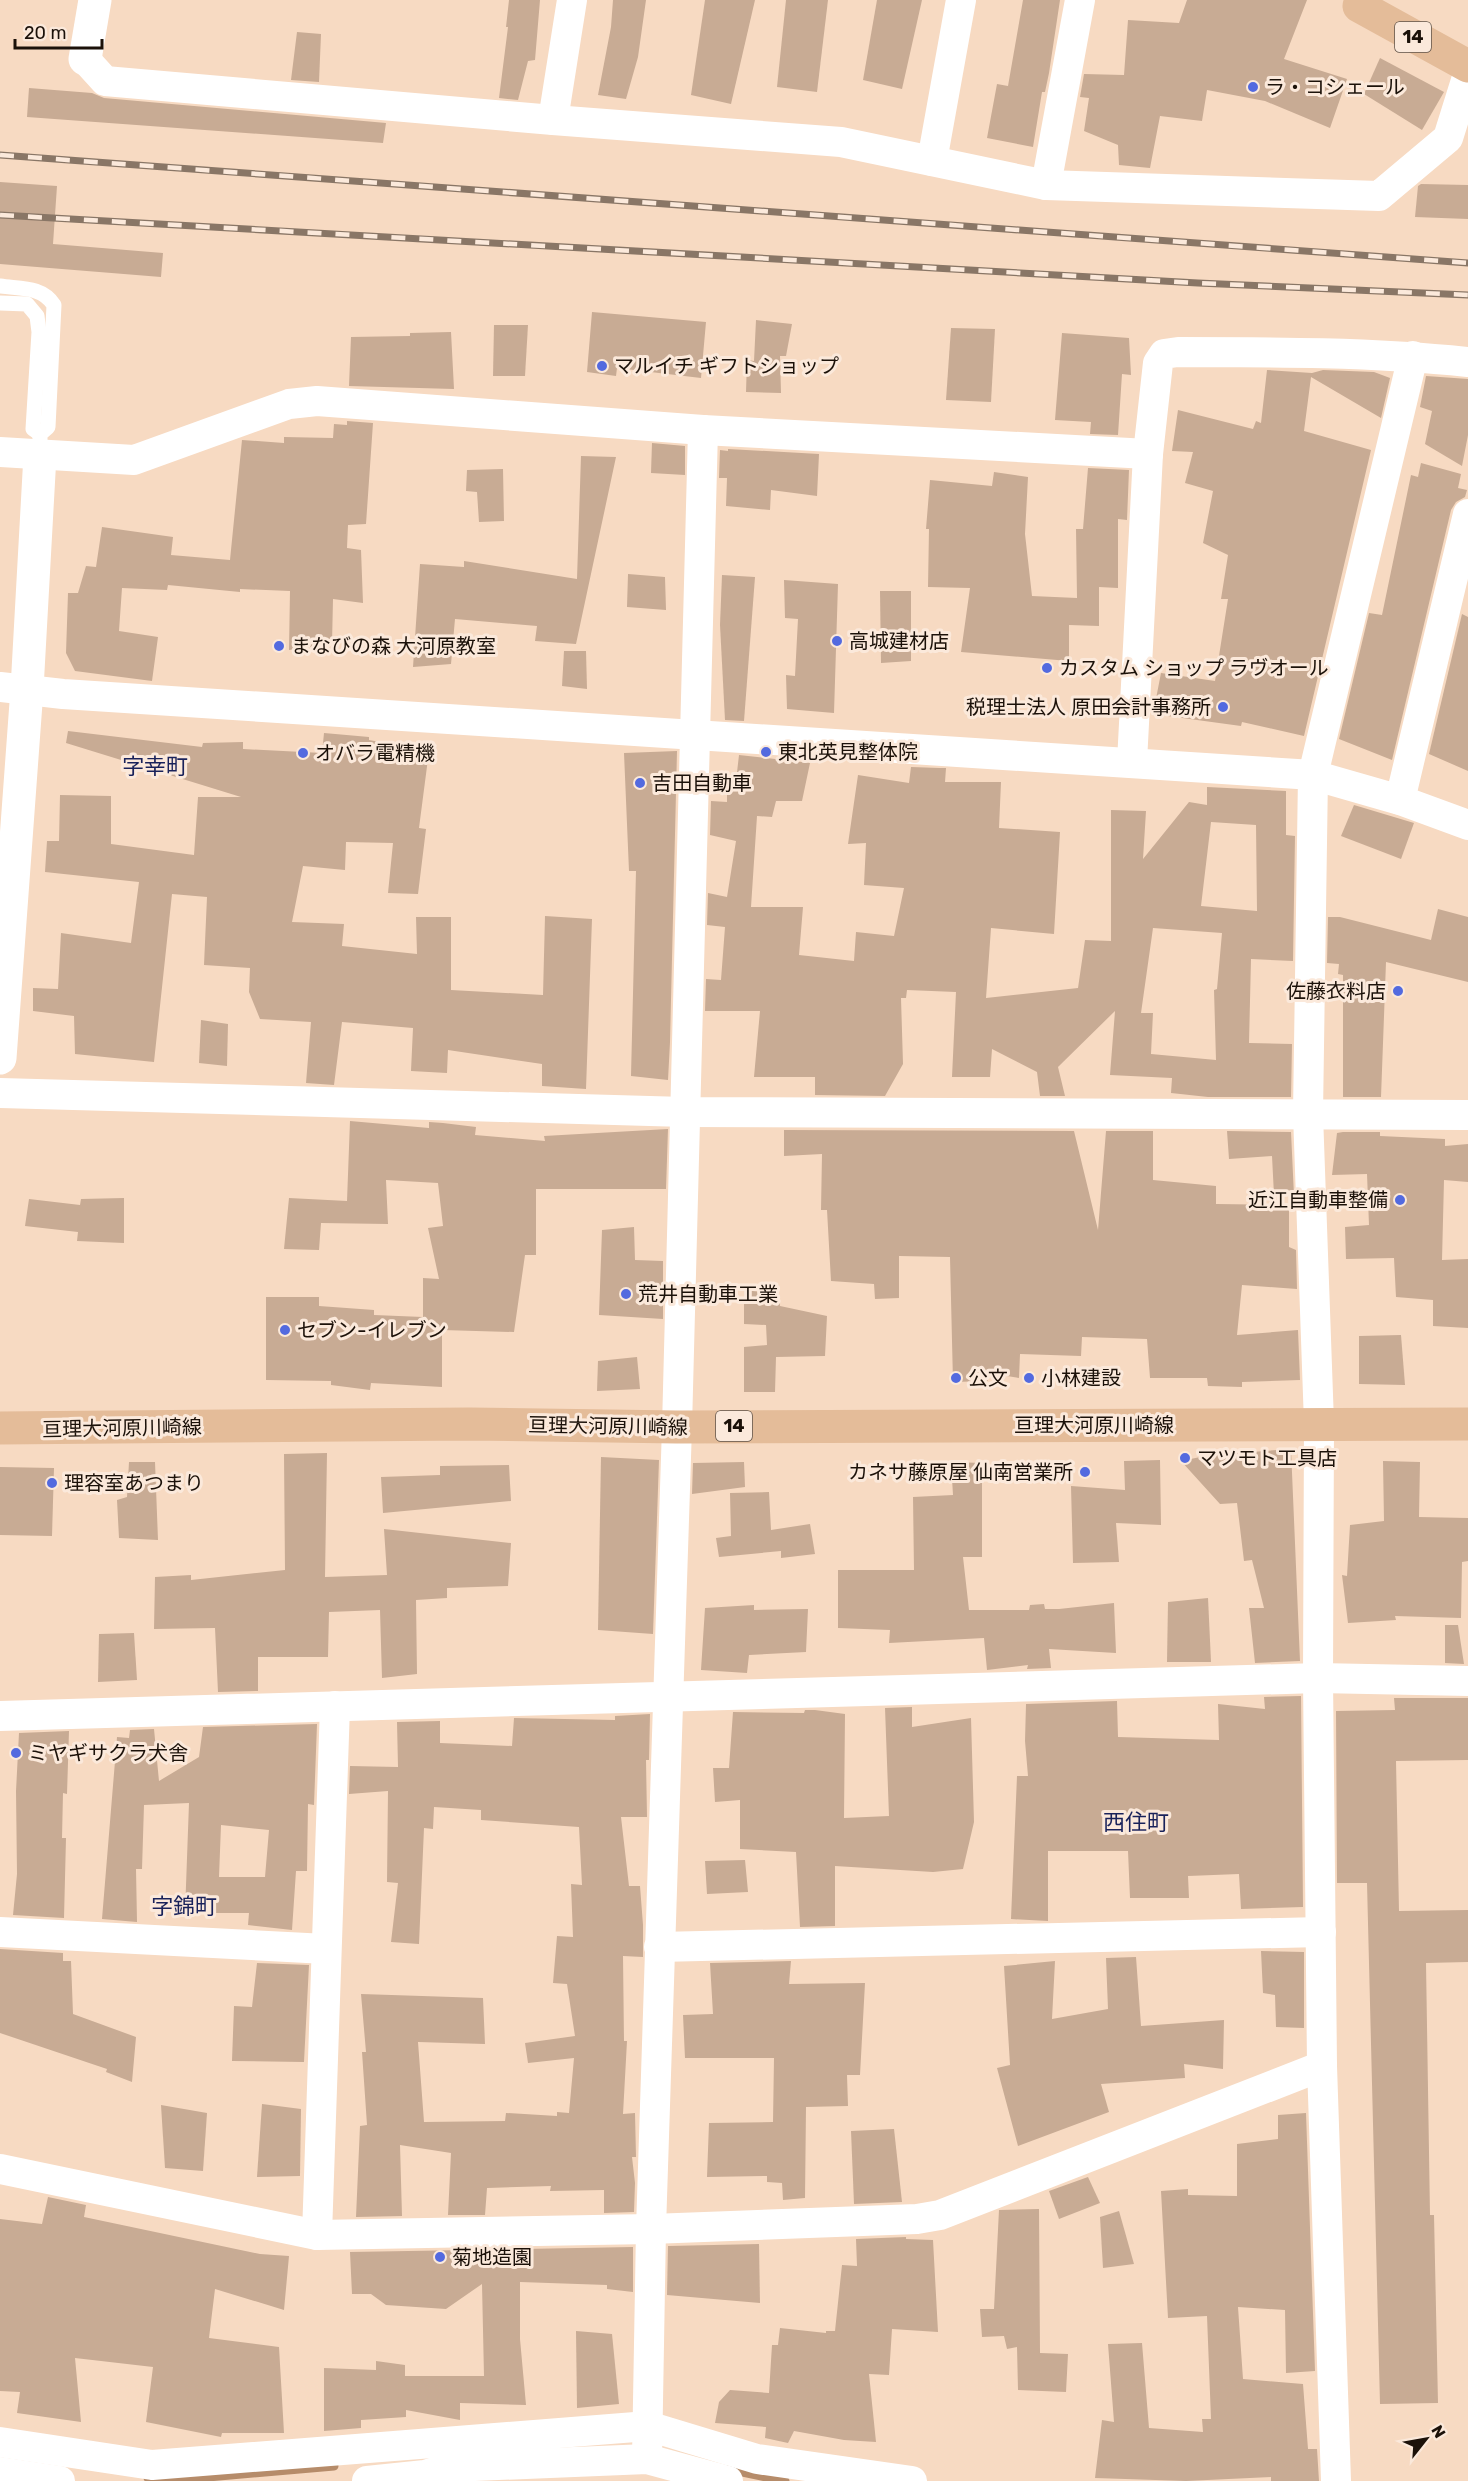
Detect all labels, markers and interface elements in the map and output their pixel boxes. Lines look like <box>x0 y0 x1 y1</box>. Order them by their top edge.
scale bar <box>15 12 102 50</box>
text: 20 m <box>24 22 66 44</box>
road number: 14 <box>1395 22 1431 52</box>
place label: ラ・コシェール <box>1265 75 1405 99</box>
marker: ラ・コシェール <box>1246 80 1260 94</box>
place label: マルイチ ギフトショップ <box>614 354 839 378</box>
marker: マルイチ ギフトショップ <box>595 359 609 373</box>
place label: 高城建材店 <box>849 629 949 653</box>
place label: まなびの森 大河原教室 <box>291 634 496 658</box>
marker: 高城建材店 <box>830 634 844 648</box>
marker: まなびの森 大河原教室 <box>272 639 286 653</box>
place label: カスタム ショップ ラヴオール <box>1059 656 1329 680</box>
marker: カスタム ショップ ラヴオール <box>1040 661 1054 675</box>
place label: 税理士法人 原田会計事務所 <box>966 695 1211 719</box>
marker: 税理士法人 原田会計事務所 <box>1216 700 1230 714</box>
place label: 東北英見整体院 <box>778 740 918 764</box>
place label: オバラ電精機 <box>315 741 435 765</box>
marker: 東北英見整体院 <box>759 745 773 759</box>
marker: オバラ電精機 <box>296 746 310 760</box>
district label: 字幸町 <box>122 753 188 780</box>
place label: 吉田自動車 <box>652 771 752 795</box>
marker: 吉田自動車 <box>633 776 647 790</box>
place label: 佐藤衣料店 <box>1286 979 1386 1003</box>
marker: 佐藤衣料店 <box>1391 984 1405 998</box>
place label: 近江自動車整備 <box>1248 1188 1388 1212</box>
marker: 近江自動車整備 <box>1393 1193 1407 1207</box>
place label: 荒井自動車工業 <box>638 1282 778 1306</box>
marker: 荒井自動車工業 <box>619 1287 633 1301</box>
place label: セブン-イレブン <box>297 1318 447 1342</box>
marker: セブン-イレブン <box>278 1323 292 1337</box>
place label: 公文 <box>968 1366 1008 1390</box>
place label: 小林建設 <box>1041 1366 1121 1390</box>
marker: 公文 <box>949 1371 963 1385</box>
marker: 小林建設 <box>1022 1371 1036 1385</box>
road number: 14 <box>716 1411 752 1441</box>
street label: 亘理大河原川崎線 <box>528 1413 688 1439</box>
street label: 亘理大河原川崎線 <box>1014 1413 1174 1437</box>
street label: 亘理大河原川崎線 <box>42 1415 202 1441</box>
place label: マツモト工具店 <box>1197 1446 1337 1470</box>
marker: マツモト工具店 <box>1178 1451 1192 1465</box>
place label: カネサ藤原屋 仙南営業所 <box>848 1460 1073 1484</box>
marker: カネサ藤原屋 仙南営業所 <box>1078 1465 1092 1479</box>
place label: 理容室あつまり <box>64 1471 204 1495</box>
marker: 理容室あつまり <box>45 1476 59 1490</box>
place label: ミヤギサクラ犬舎 <box>28 1741 188 1765</box>
marker: ミヤギサクラ犬舎 <box>9 1746 23 1760</box>
district label: 西住町 <box>1103 1809 1169 1836</box>
district label: 字錦町 <box>151 1893 217 1920</box>
place label: 菊地造園 <box>452 2245 532 2269</box>
marker: 菊地造園 <box>433 2250 447 2264</box>
north arrow <box>1396 2409 1456 2469</box>
text: N <box>1427 2422 1450 2441</box>

